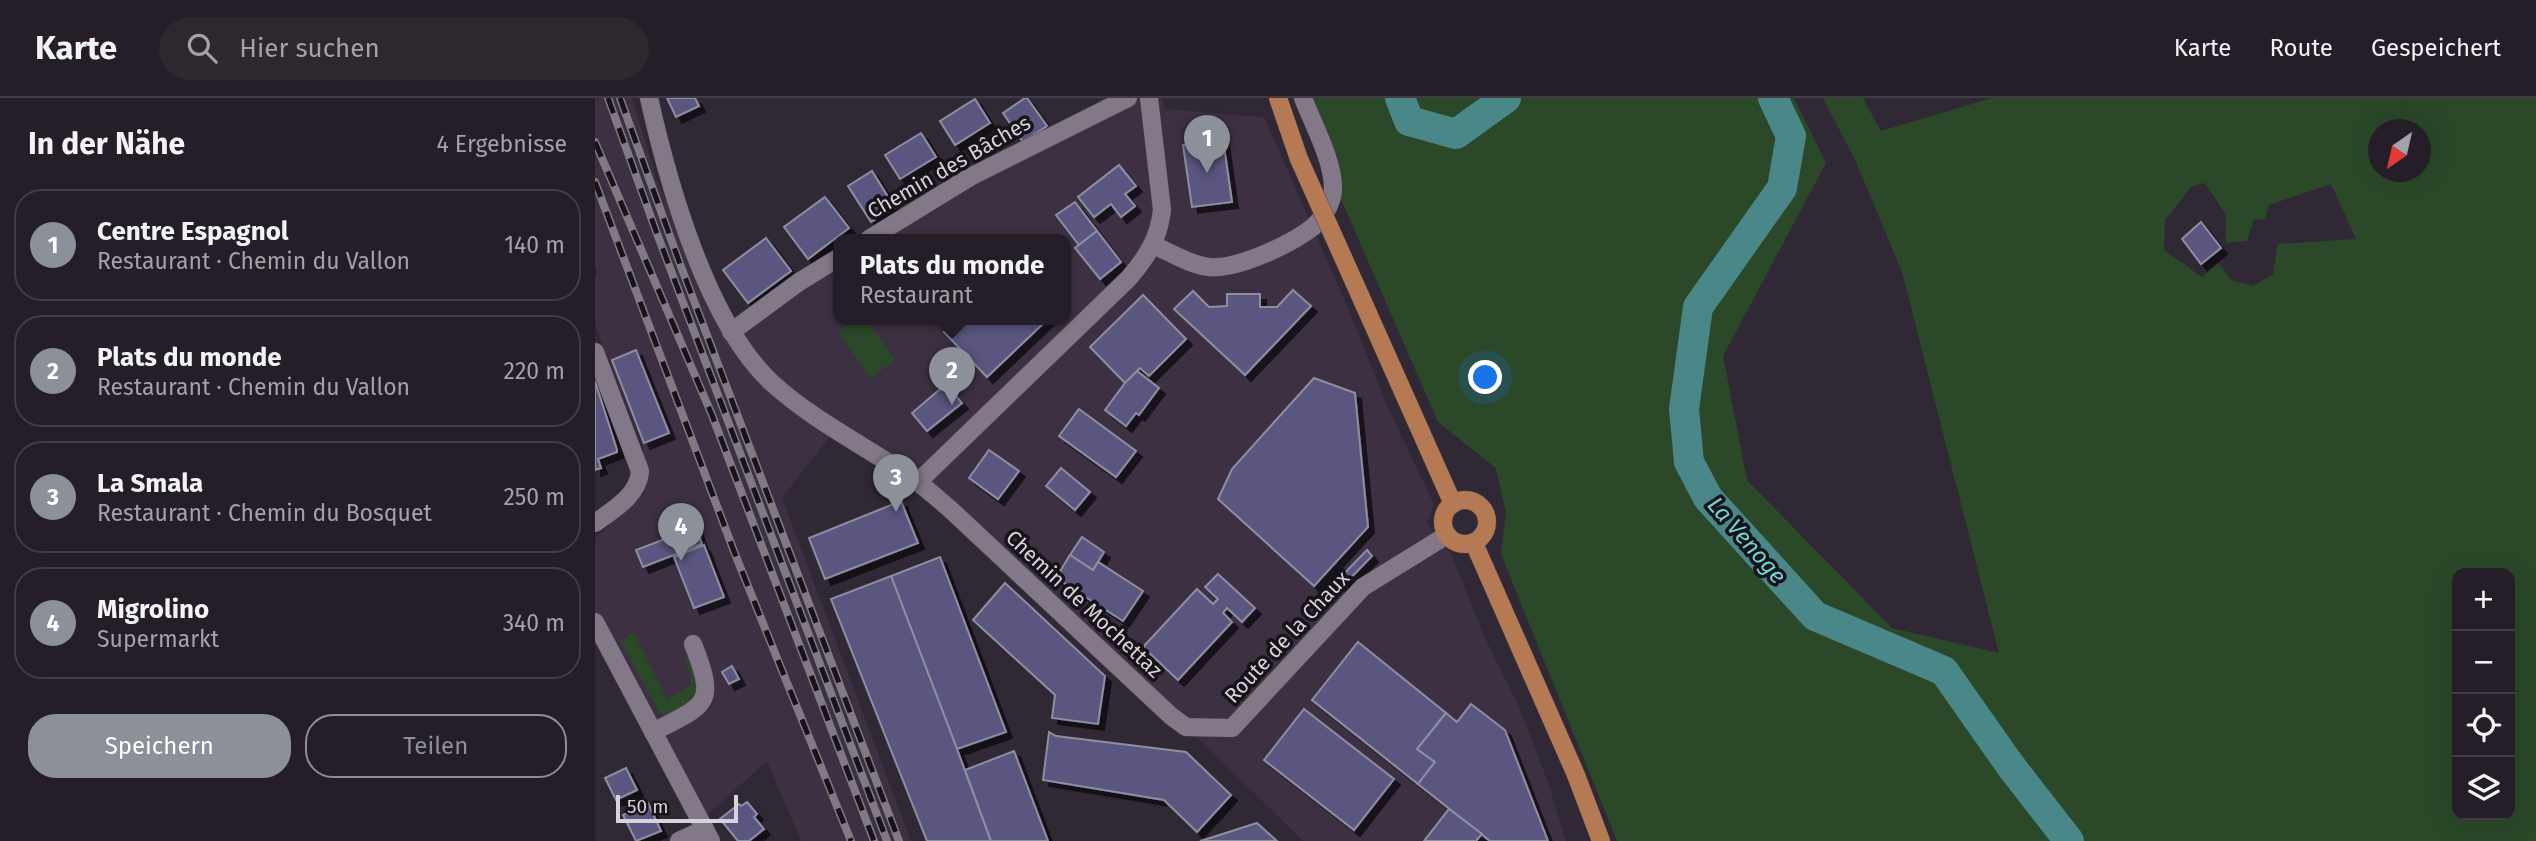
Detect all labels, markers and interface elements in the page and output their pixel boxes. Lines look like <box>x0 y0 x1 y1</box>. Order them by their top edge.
search box <box>159 17 649 80</box>
text: Karte <box>35 28 117 68</box>
icon: search <box>183 29 221 67</box>
text: Hier suchen <box>239 33 380 64</box>
text: Karte <box>2174 34 2231 62</box>
text: Route <box>2269 34 2333 62</box>
text: Gespeichert <box>2371 34 2501 62</box>
street label: Chemin des Bâches <box>863 110 1035 224</box>
pin: 1 <box>1184 115 1230 173</box>
north arrow <box>2368 119 2431 182</box>
text: In der Nähe <box>28 126 185 162</box>
text: 4 Ergebnisse <box>437 130 567 158</box>
text: Centre Espagnol <box>97 216 289 247</box>
text: 1 <box>48 231 58 259</box>
text: 140 m <box>504 231 565 259</box>
popup <box>833 234 1071 325</box>
text: Restaurant · Chemin du Vallon <box>97 247 410 275</box>
text: Plats du monde <box>860 250 1044 281</box>
text: Restaurant <box>860 281 973 309</box>
text: Plats du monde <box>97 342 282 373</box>
pin: 2 <box>929 347 975 405</box>
text: 2 <box>47 357 59 385</box>
text: 220 m <box>504 357 565 385</box>
your location <box>1468 360 1502 394</box>
text: Restaurant · Chemin du Vallon <box>97 373 410 401</box>
pin: 3 <box>873 454 919 512</box>
text: La Smala <box>97 468 203 499</box>
text: 3 <box>47 483 59 511</box>
text: 250 m <box>503 483 565 511</box>
water label: La Venoge <box>1702 491 1792 589</box>
text: Restaurant · Chemin du Bosquet <box>97 499 432 527</box>
pin: 4 <box>658 503 704 561</box>
street label: Chemin de Mochettaz <box>1000 525 1168 683</box>
street label: Route de la Chaux <box>1219 565 1356 709</box>
map controls <box>2452 568 2515 820</box>
button: + <box>2452 568 2515 631</box>
text: Migrolino <box>97 594 209 625</box>
text: 4 <box>47 609 60 637</box>
text: 340 m <box>503 609 565 637</box>
text: Supermarkt <box>97 625 219 653</box>
button: − <box>2452 631 2515 694</box>
button: locate <box>2452 694 2515 757</box>
button: Speichern <box>28 714 291 778</box>
button: Teilen <box>305 714 567 778</box>
button: layers <box>2452 757 2515 820</box>
scale bar <box>616 792 739 824</box>
text: 50 m <box>627 795 668 818</box>

